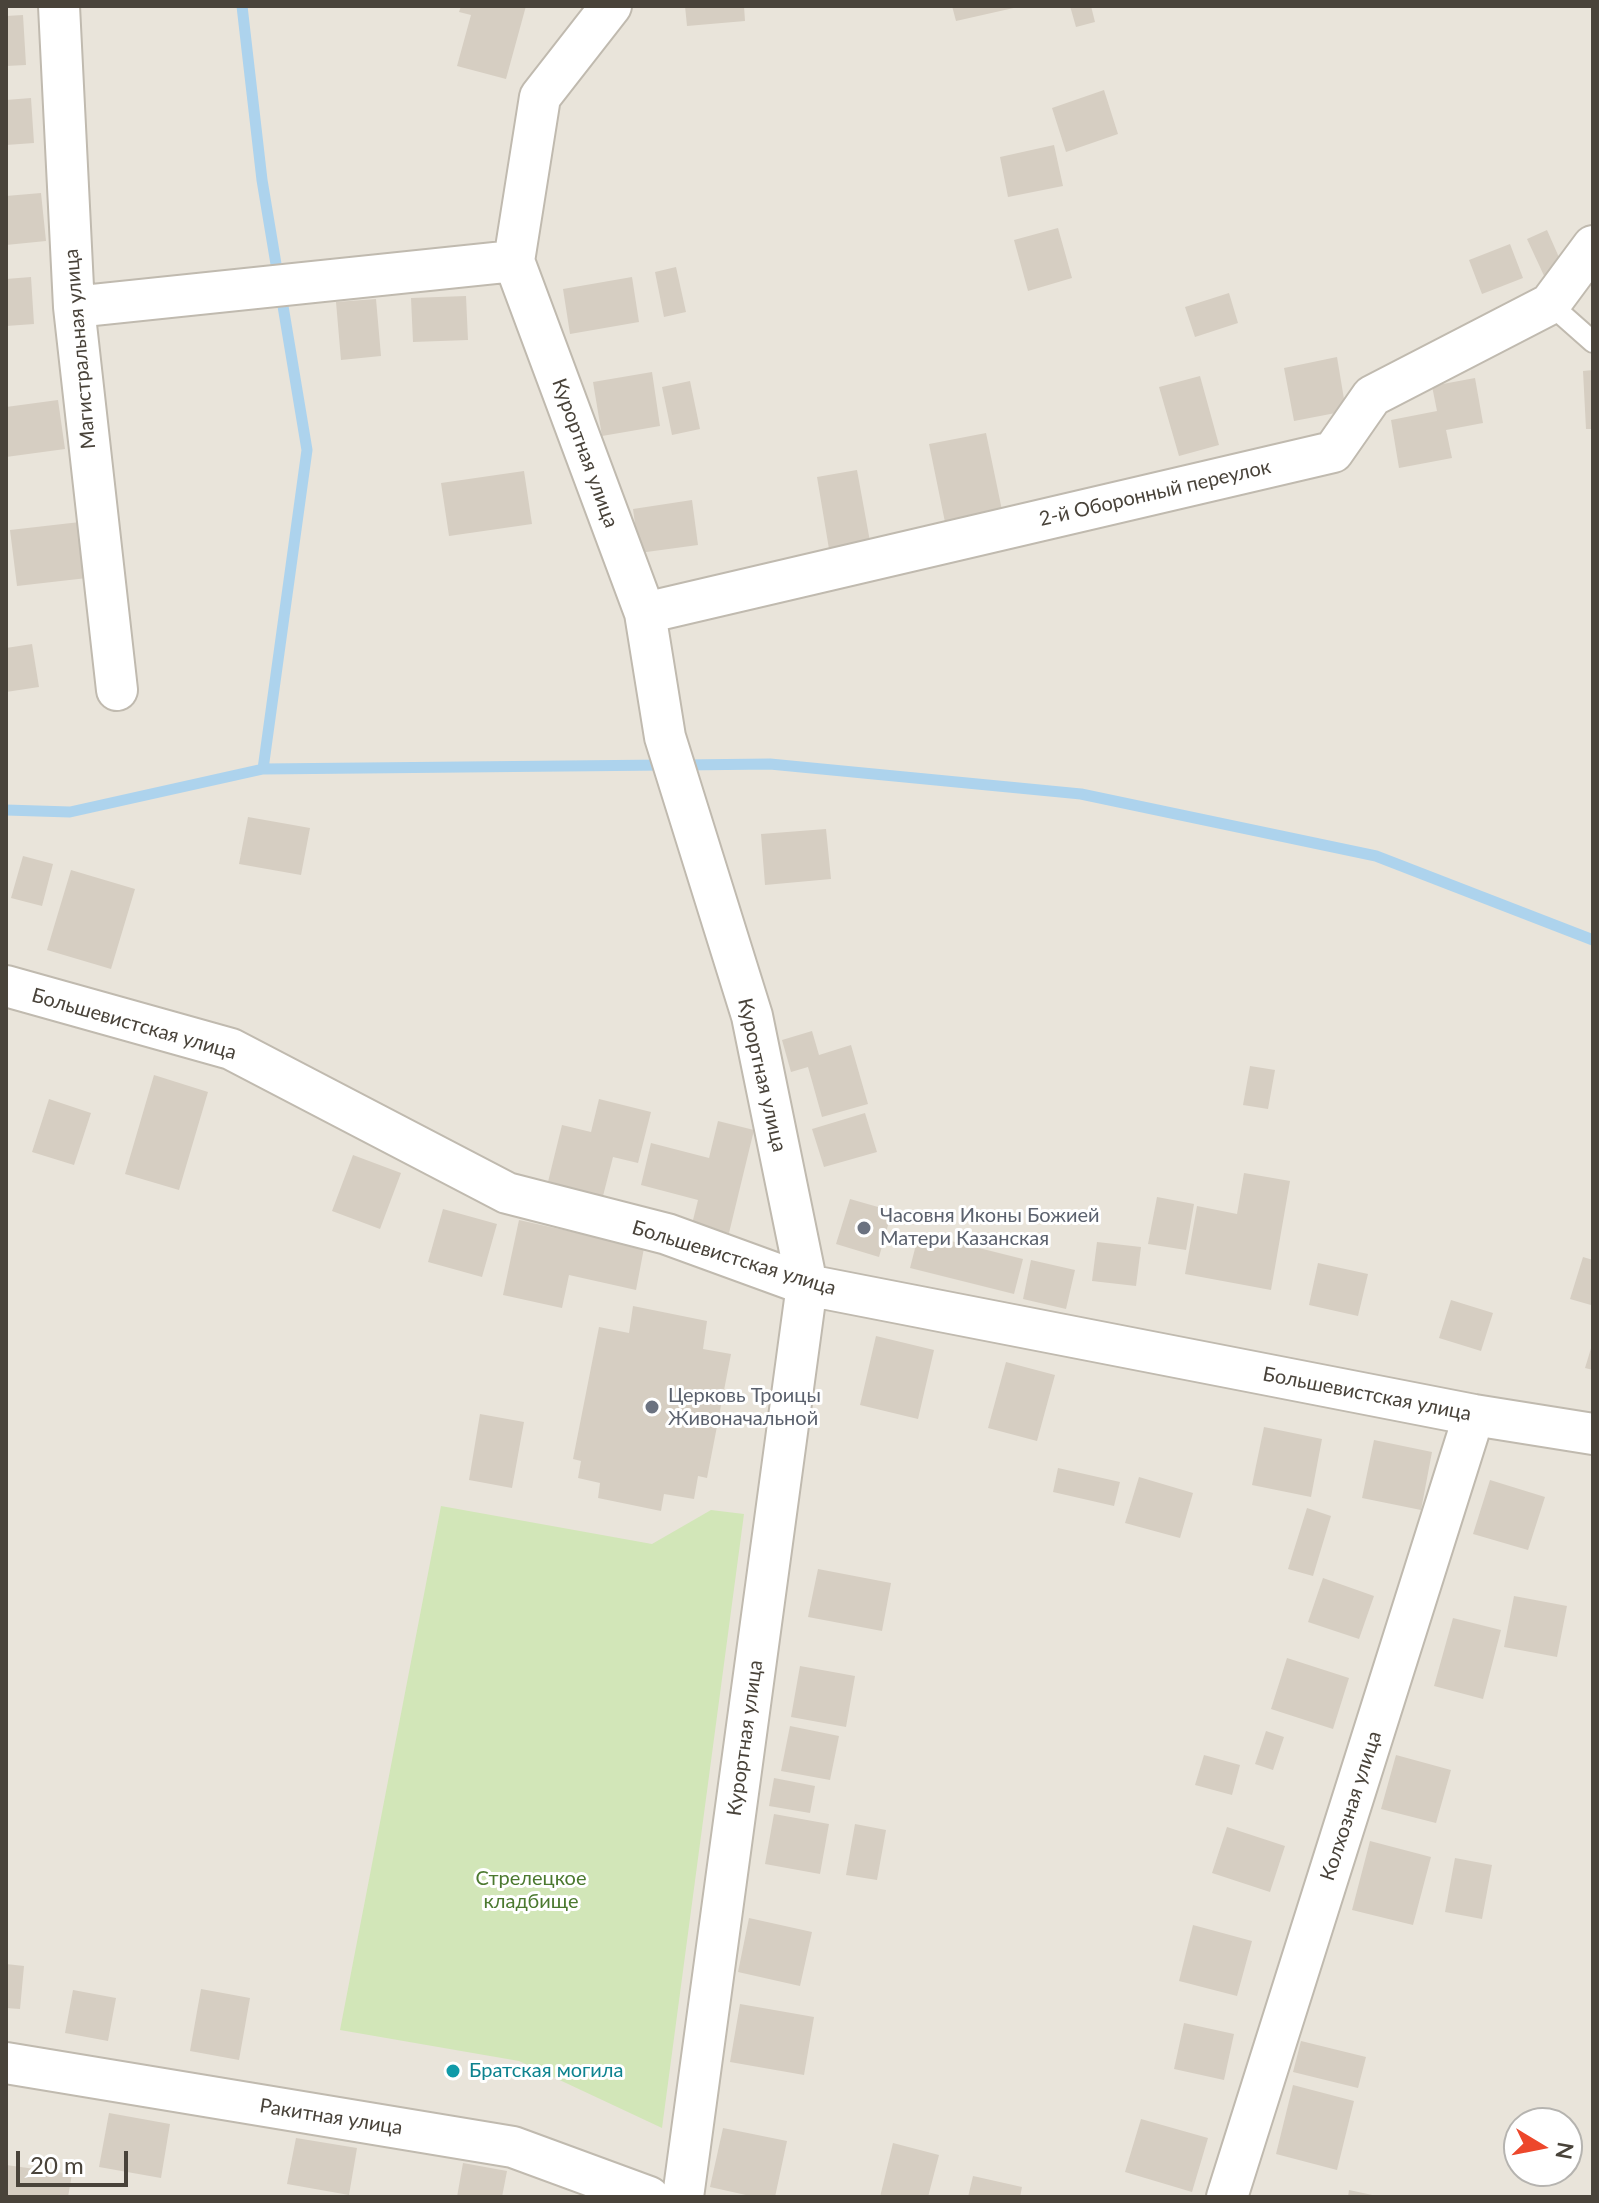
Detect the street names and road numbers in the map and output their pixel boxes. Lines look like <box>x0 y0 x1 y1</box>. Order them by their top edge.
street label: Магистральная улица <box>59 248 101 450</box>
street label: Курортная улица <box>547 375 623 531</box>
street label: 2-й Оборонный переулок <box>1037 455 1273 531</box>
street label: Большевистская улица <box>29 983 239 1065</box>
street label: Курортная улица <box>733 996 791 1154</box>
street label: Большевистская улица <box>629 1216 839 1300</box>
street label: Большевистская улица <box>1261 1362 1473 1426</box>
street label: Курортная улица <box>722 1659 768 1817</box>
street label: Колхозная улица <box>1316 1728 1386 1884</box>
street label: Ракитная улица <box>258 2094 404 2140</box>

